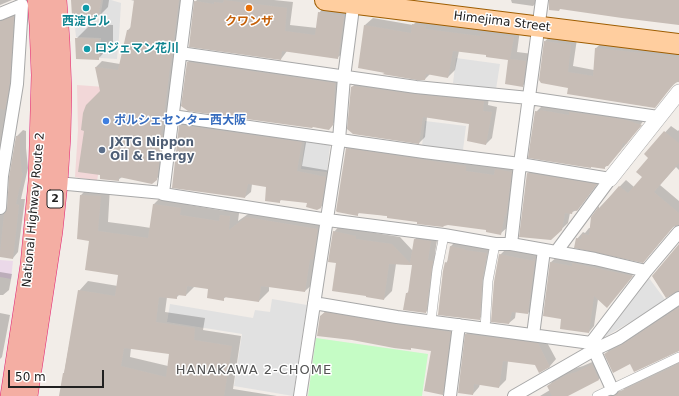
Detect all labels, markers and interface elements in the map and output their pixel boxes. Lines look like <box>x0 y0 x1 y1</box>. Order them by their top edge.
marker: 西淀ビル <box>81 3 91 13</box>
marker: クワンザ <box>244 3 254 13</box>
street label: Himejima Street <box>453 9 551 35</box>
place label: 西淀ビル <box>62 15 110 29</box>
place label: クワンザ <box>225 15 273 29</box>
place label: ロジェマン花川 <box>95 42 179 56</box>
marker: ロジェマン花川 <box>82 44 92 54</box>
place label: ポルシェセンター西大阪 <box>114 114 246 128</box>
marker: ポルシェセンター西大阪 <box>101 116 111 126</box>
street label: National Highway Route 2 <box>20 132 48 288</box>
place label: JXTG Nippon Oil & Energy <box>110 136 194 164</box>
marker: JXTG Nippon Oil & Energy <box>97 145 107 155</box>
road number: 2 <box>47 190 63 208</box>
scale bar <box>10 362 106 388</box>
district label: HANAKAWA 2-CHOME <box>176 363 332 379</box>
text: 50 m <box>15 370 46 384</box>

